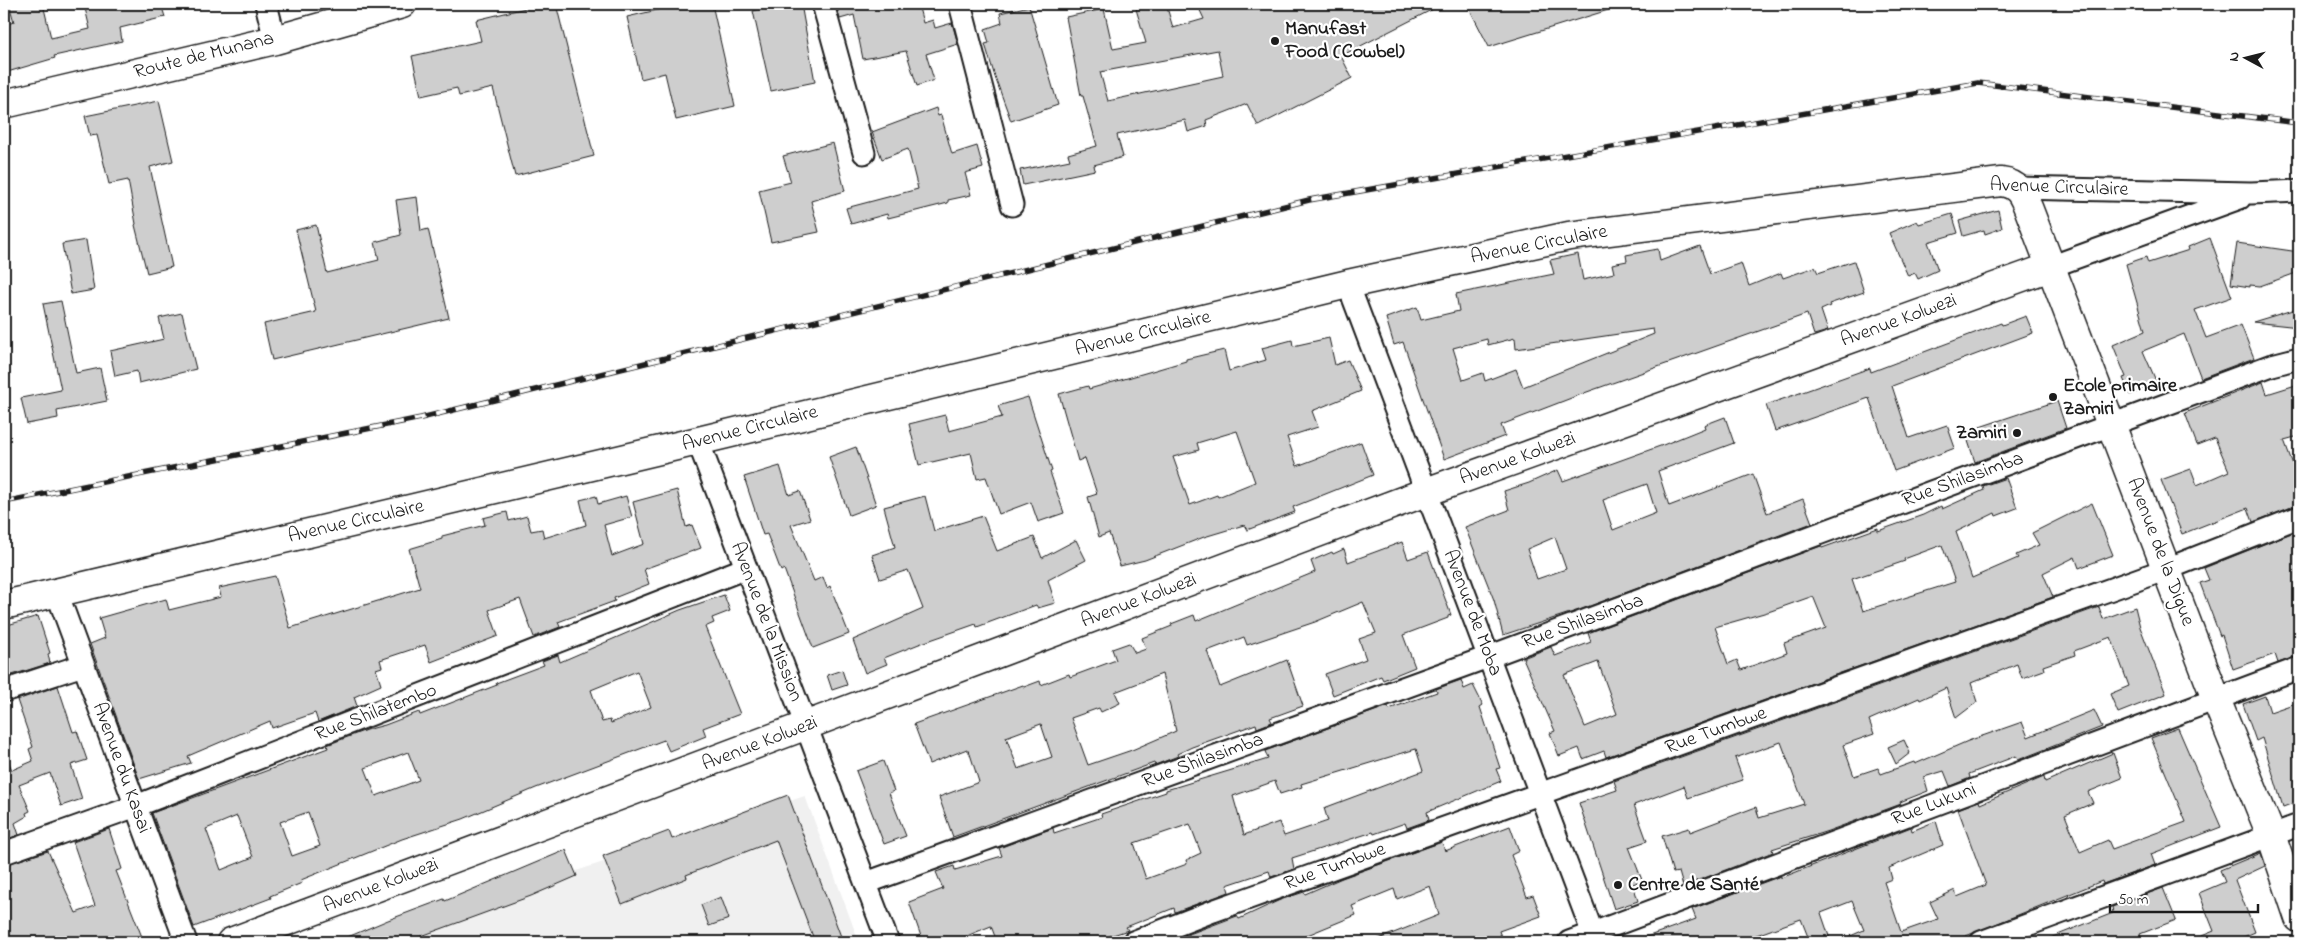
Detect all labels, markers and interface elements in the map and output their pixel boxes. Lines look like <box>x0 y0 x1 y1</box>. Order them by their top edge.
place label: Manufast Food (Cowbel) <box>1284 15 1405 67</box>
street label: Route de Munana <box>131 25 277 87</box>
north arrow <box>2220 32 2270 82</box>
marker: Manufast Food (Cowbel) <box>1269 35 1281 47</box>
text: N <box>2224 51 2246 63</box>
street label: Avenue Circulaire <box>1989 171 2129 205</box>
street label: Avenue Circulaire <box>1468 218 1610 272</box>
street label: Avenue Kolwezi <box>1837 287 1961 355</box>
street label: Avenue Circulaire <box>1072 303 1214 365</box>
place label: Ecole primaire Zamiri <box>2063 372 2178 424</box>
marker: Ecole primaire Zamiri <box>2047 391 2059 403</box>
street label: Avenue Circulaire <box>679 398 821 460</box>
place label: Zamiri <box>1956 419 2007 448</box>
street label: Avenue Kolwezi <box>1456 425 1580 493</box>
marker: Zamiri <box>2011 427 2023 439</box>
street label: Rue Shilasimba <box>1898 445 2028 515</box>
street label: Avenue de la Digue <box>2117 474 2202 631</box>
street label: Avenue Circulaire <box>285 492 427 552</box>
street label: Avenue de la Mission <box>722 538 810 706</box>
street label: Avenue de Moba <box>1435 546 1509 680</box>
street label: Avenue Kolwezi <box>1077 566 1201 636</box>
street label: Rue Shilasimba <box>1518 587 1648 657</box>
street label: Rue Shilatembo <box>311 676 441 750</box>
street label: Avenue du Kasai <box>84 698 158 838</box>
street label: Rue Tumbwe <box>1661 699 1771 763</box>
street label: Avenue Kolwezi <box>698 709 822 779</box>
street label: Rue Shilasimba <box>1138 726 1268 796</box>
street label: Rue Lukuni <box>1887 776 1981 834</box>
street label: Rue Tumbwe <box>1280 835 1390 899</box>
street label: Avenue Kolwezi <box>319 851 443 921</box>
place label: Centre de Santé <box>1628 871 1760 900</box>
marker: Centre de Santé <box>1612 879 1624 891</box>
scale bar <box>2110 881 2258 913</box>
text: 50 m <box>2118 889 2149 911</box>

